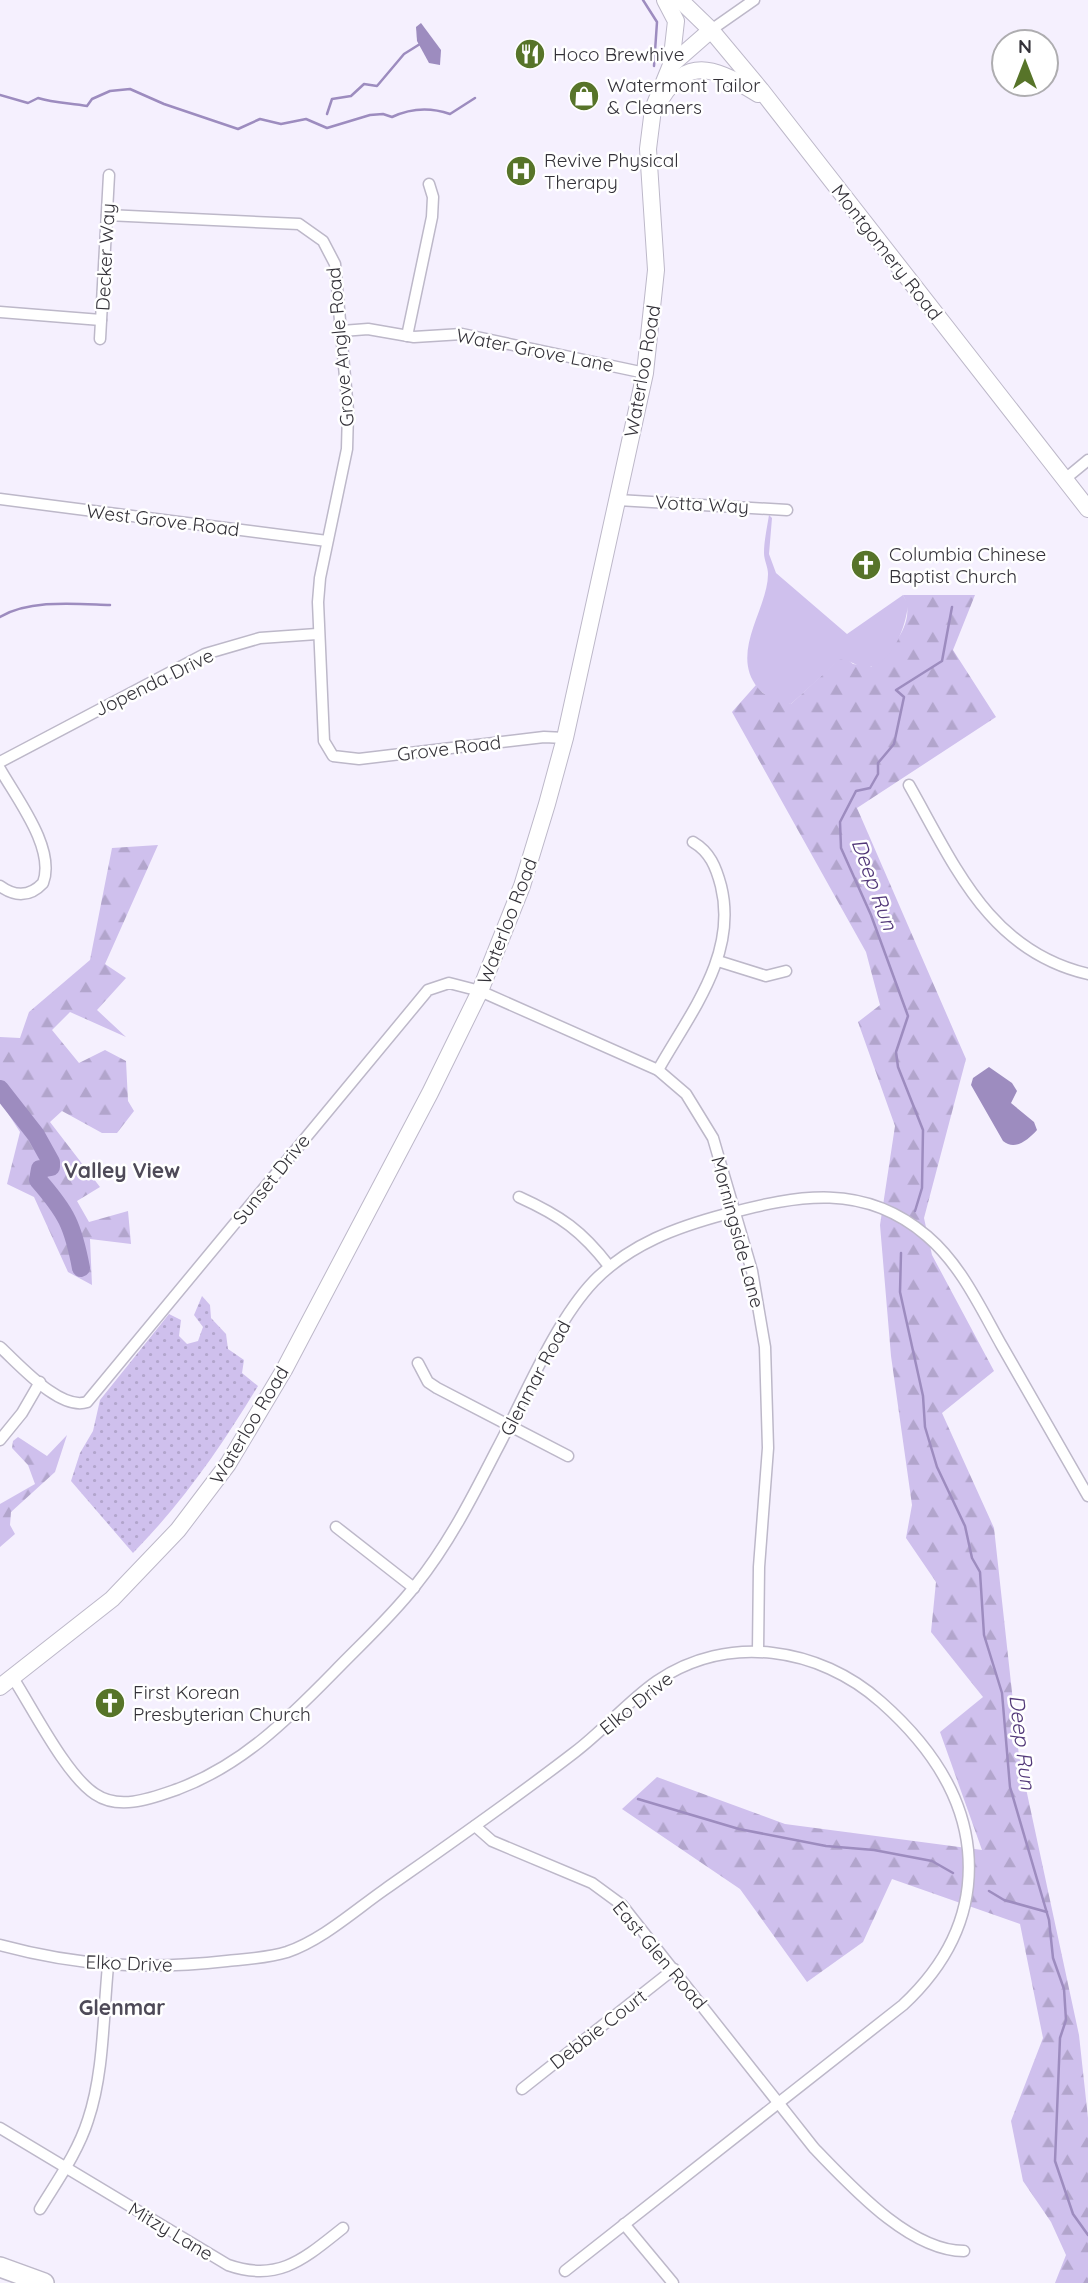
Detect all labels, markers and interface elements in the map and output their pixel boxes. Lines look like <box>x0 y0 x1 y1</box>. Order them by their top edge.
north arrow <box>990 28 1060 98</box>
text: N <box>1018 34 1032 58</box>
restaurant icon: Hoco Brewhive <box>513 37 547 71</box>
place label: Hoco Brewhive <box>553 42 685 66</box>
place label: Watermont Tailor & Cleaners <box>607 73 761 119</box>
shop icon: Watermont Tailor & Cleaners <box>567 79 601 113</box>
place label: Revive Physical Therapy <box>544 148 679 194</box>
hospital icon: Revive Physical Therapy <box>504 154 538 188</box>
street label: Montgomery Road <box>826 179 948 325</box>
street label: Decker Way <box>90 203 120 311</box>
street label: Grove Angle Road <box>321 266 359 428</box>
street label: Waterloo Road <box>619 303 665 439</box>
street label: Water Grove Lane <box>454 323 616 377</box>
street label: Votta Way <box>655 490 749 518</box>
street label: West Grove Road <box>85 499 241 541</box>
place label: Columbia Chinese Baptist Church <box>889 542 1046 588</box>
church icon: Columbia Chinese Baptist Church <box>849 548 883 582</box>
street label: Jopenda Drive <box>91 643 217 721</box>
street label: Grove Road <box>396 730 502 766</box>
water label: Deep Run <box>846 835 904 934</box>
street label: Waterloo Road <box>472 854 542 988</box>
street label: Sunset Drive <box>227 1129 315 1229</box>
street label: Morningside Lane <box>706 1154 770 1310</box>
district label: Valley View <box>64 1157 180 1183</box>
street label: Glenmar Road <box>494 1316 576 1440</box>
street label: Waterloo Road <box>204 1362 294 1488</box>
street label: Elko Drive <box>595 1666 677 1740</box>
place label: First Korean Presbyterian Church <box>133 1680 311 1726</box>
church icon: First Korean Presbyterian Church <box>93 1686 127 1720</box>
water label: Deep Run <box>1004 1693 1042 1792</box>
street label: East Glen Road <box>608 1896 712 2014</box>
street label: Elko Drive <box>85 1949 173 1977</box>
street label: Debbie Court <box>545 1984 651 2074</box>
district label: Glenmar <box>79 1994 165 2020</box>
street label: Mitzy Lane <box>124 2196 218 2266</box>

